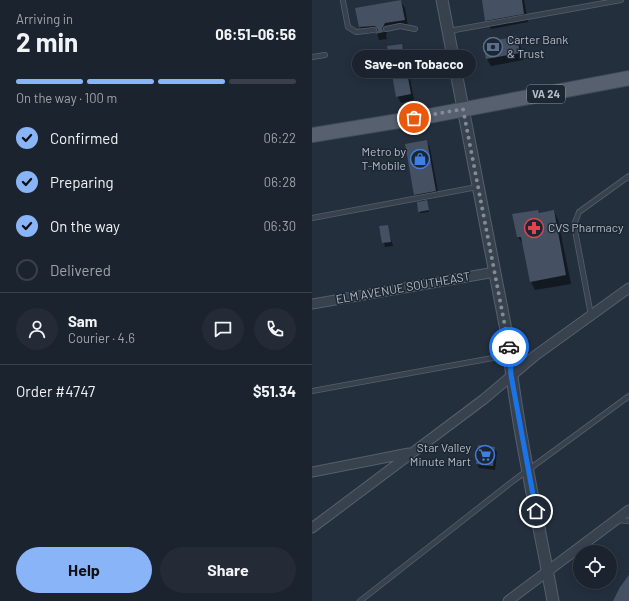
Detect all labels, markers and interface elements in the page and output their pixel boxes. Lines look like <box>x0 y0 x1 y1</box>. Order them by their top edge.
text: Arriving in <box>16 11 73 27</box>
text: 06:51–06:56 <box>215 25 296 43</box>
text: 2 min <box>16 26 78 57</box>
place label: Carter Bank & Trust <box>507 32 568 60</box>
bank icon: Carter Bank & Trust <box>482 36 504 58</box>
callout: Save-on Tobacco <box>352 50 476 78</box>
text: Save-on Tobacco <box>364 56 464 72</box>
road number: VA 24 <box>527 85 565 103</box>
text: On the way · 100 m <box>16 90 117 106</box>
pin <box>397 101 431 135</box>
icon: bag <box>403 107 425 129</box>
icon: check <box>16 127 38 149</box>
text: Confirmed <box>50 129 118 147</box>
text: 06:22 <box>264 130 296 146</box>
place label: Metro by T-Mobile <box>361 144 406 172</box>
shop icon: Metro by T-Mobile <box>409 148 431 170</box>
icon: check <box>16 171 38 193</box>
text: Preparing <box>50 173 114 191</box>
text: 06:28 <box>264 174 296 190</box>
icon: check <box>16 215 38 237</box>
text: On the way <box>50 217 120 235</box>
pharmacy icon: CVS Pharmacy <box>523 217 545 239</box>
text: 06:30 <box>264 218 296 234</box>
place label: CVS Pharmacy <box>548 220 624 234</box>
text: Delivered <box>50 261 111 279</box>
street label: ELM AVENUE SOUTHEAST <box>335 268 471 306</box>
button: person <box>16 308 58 350</box>
button: chat <box>202 308 244 350</box>
button: phone <box>254 308 296 350</box>
text: Sam <box>68 312 97 330</box>
courier <box>489 327 529 367</box>
text: Courier · 4.6 <box>68 330 135 346</box>
icon: car <box>498 336 520 358</box>
text: Order #4747 <box>16 382 95 400</box>
text: $51.34 <box>253 382 296 400</box>
place label: Star Valley Minute Mart <box>410 440 471 468</box>
supermarket icon: Star Valley Minute Mart <box>474 444 496 466</box>
pin <box>519 494 553 528</box>
icon: home <box>525 500 547 522</box>
map controls <box>573 545 617 589</box>
button: locate <box>573 545 617 589</box>
button: Help <box>16 547 152 593</box>
button: Share <box>160 547 296 593</box>

